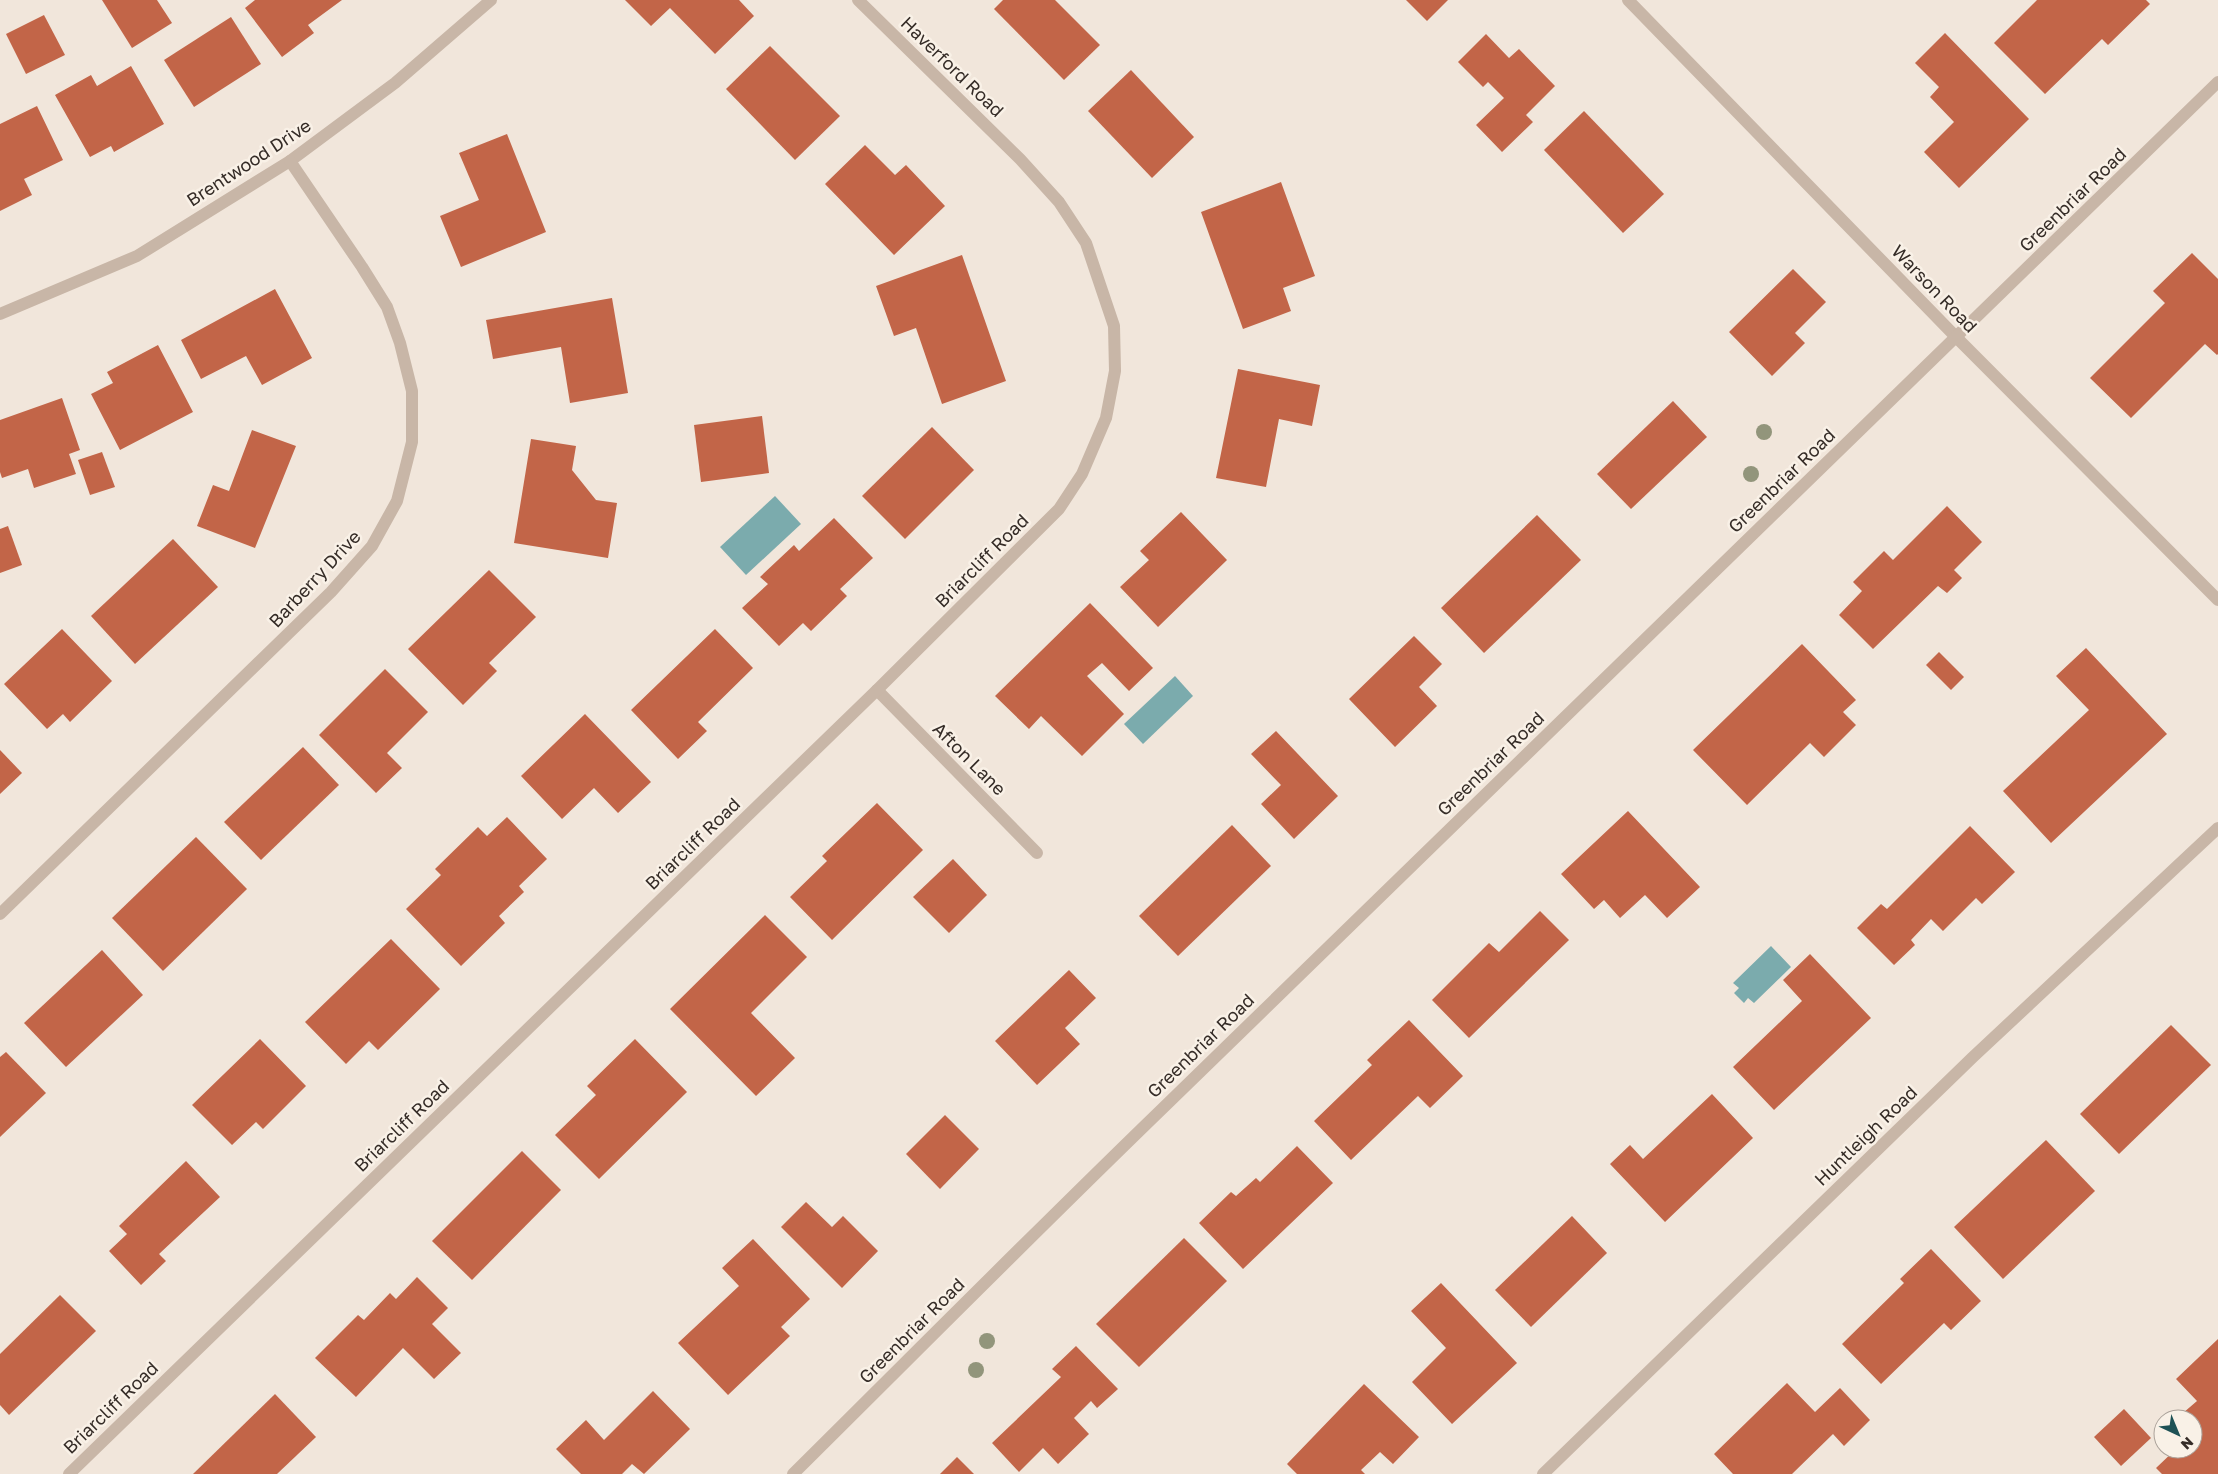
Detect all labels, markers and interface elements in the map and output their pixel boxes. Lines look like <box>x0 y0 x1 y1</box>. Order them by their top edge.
street label: Haverford Road <box>897 12 1009 121</box>
street label: Brentwood Drive <box>182 114 315 211</box>
street label: Greenbriar Road <box>2014 143 2130 256</box>
street label: Warson Road <box>1887 240 1982 337</box>
street label: Greenbriar Road <box>1723 424 1839 537</box>
street label: Briarcliff Road <box>930 509 1033 612</box>
street label: Barberry Drive <box>264 525 365 631</box>
street label: Greenbriar Road <box>1432 707 1548 820</box>
street label: Afton Lane <box>929 717 1011 799</box>
street label: Briarcliff Road <box>640 793 744 894</box>
street label: Greenbriar Road <box>1142 989 1258 1102</box>
street label: Briarcliff Road <box>349 1075 453 1176</box>
street label: Huntleigh Road <box>1809 1081 1921 1190</box>
street label: Greenbriar Road <box>854 1273 969 1388</box>
street label: Briarcliff Road <box>58 1357 162 1458</box>
north arrow <box>2153 1409 2203 1459</box>
text: N <box>2178 1434 2197 1454</box>

